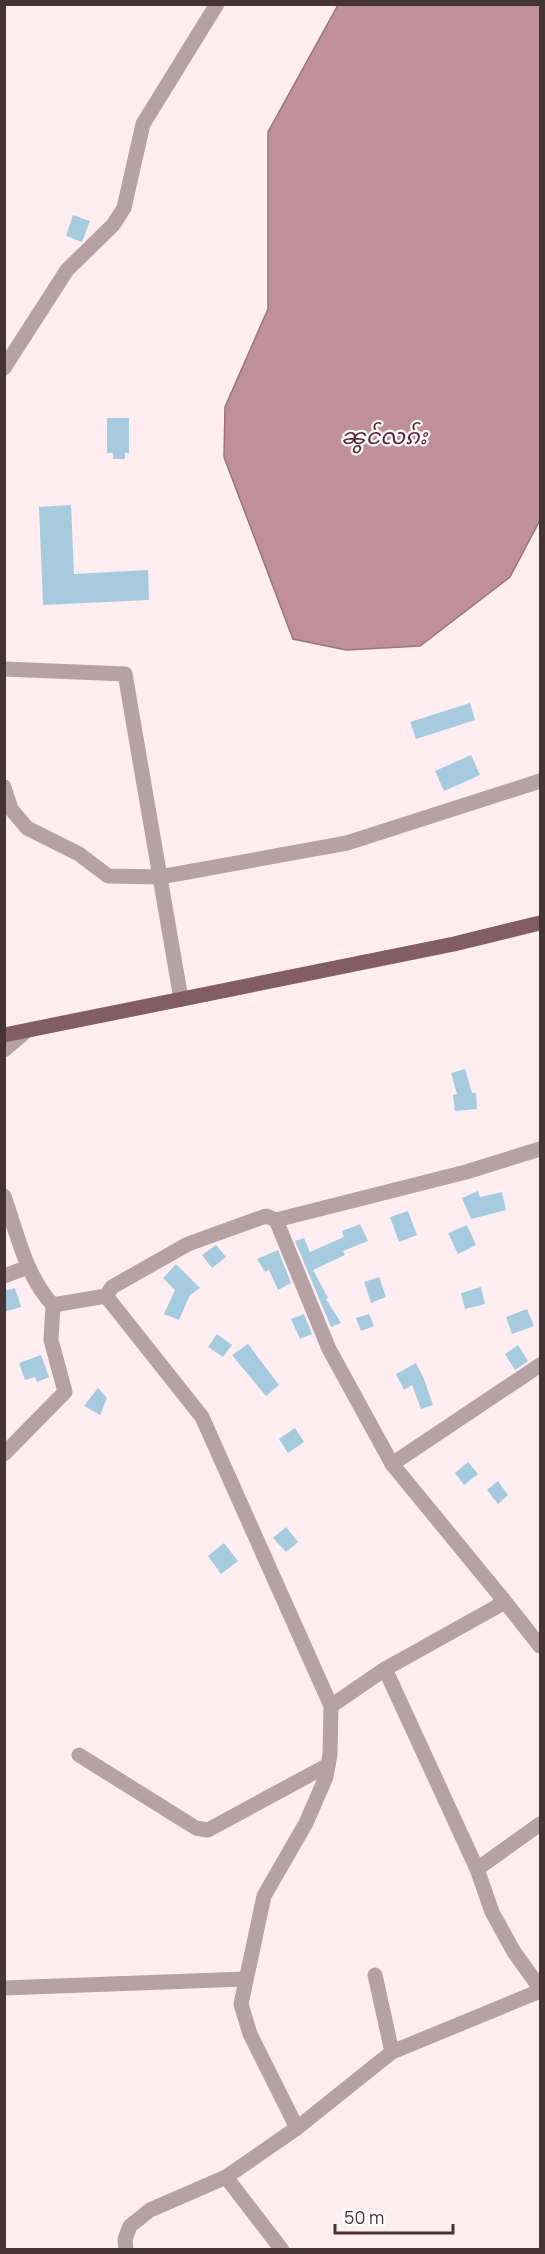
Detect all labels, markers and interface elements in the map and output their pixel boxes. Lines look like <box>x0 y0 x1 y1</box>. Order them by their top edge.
water label: ၼွင်လၵ်း <box>341 421 428 454</box>
scale bar <box>335 2197 454 2235</box>
text: 50 m <box>344 2205 384 2229</box>

